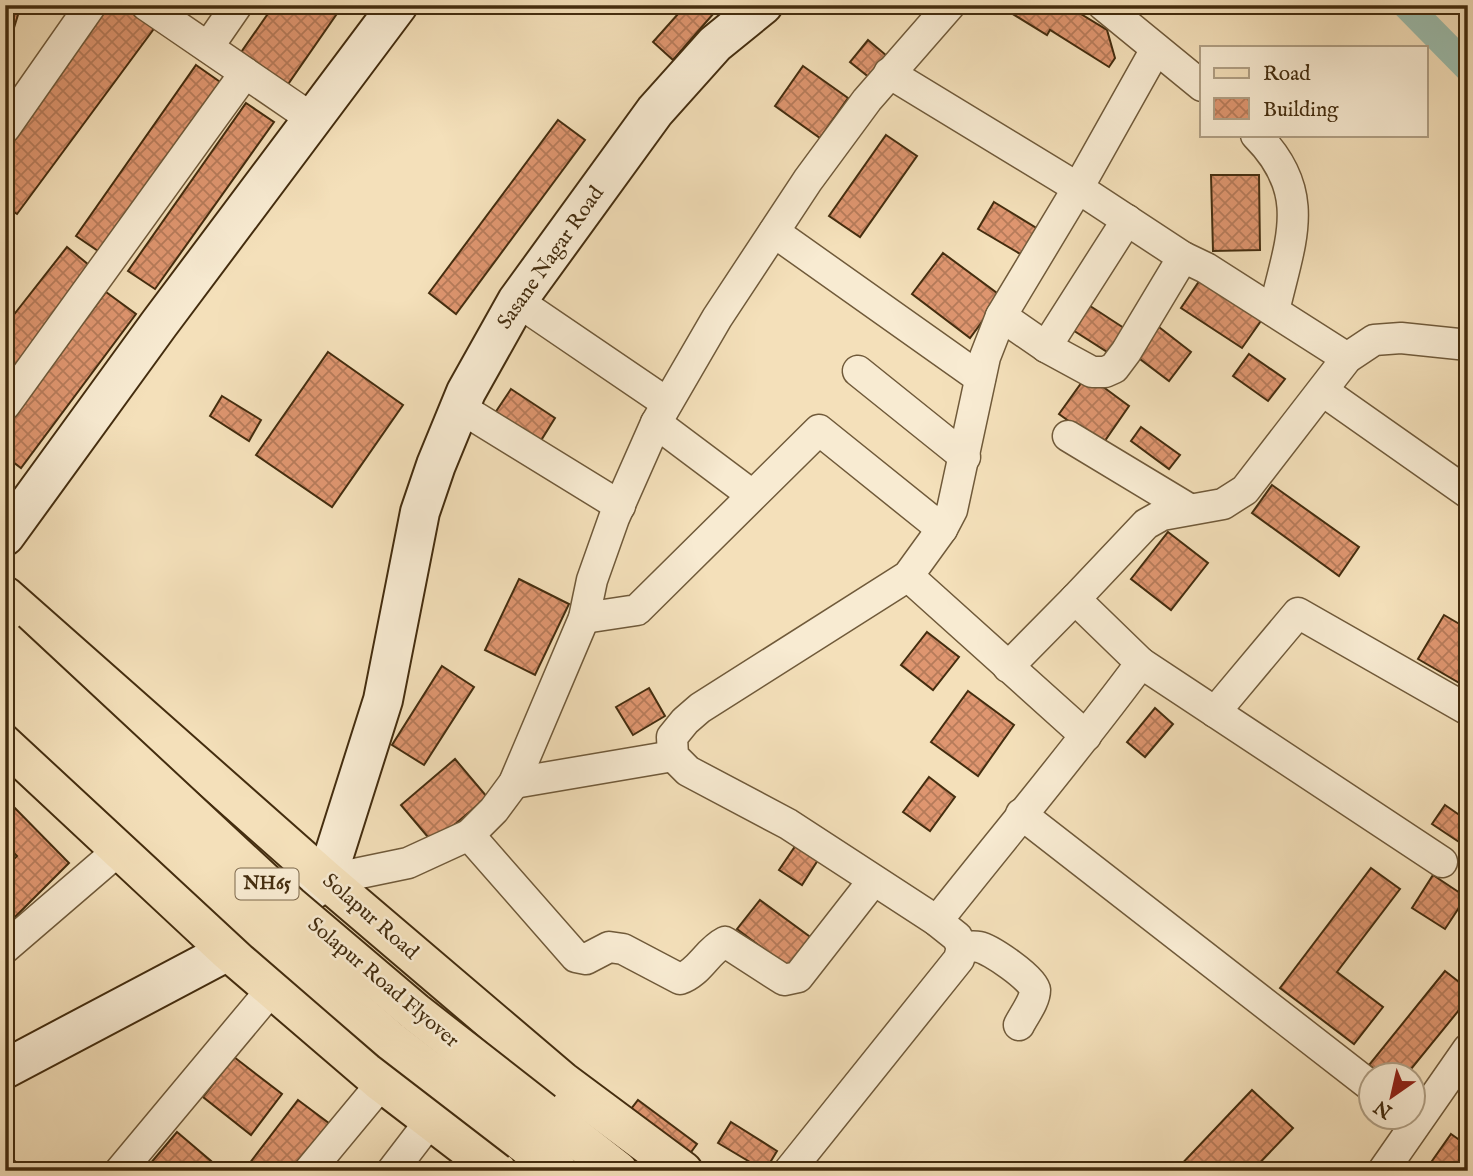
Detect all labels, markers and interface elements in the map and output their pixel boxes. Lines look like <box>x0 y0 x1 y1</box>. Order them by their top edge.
legend <box>1200 46 1428 136</box>
text: Road <box>1263 61 1311 88</box>
text: Building <box>1263 97 1339 124</box>
street label: Sasane Nagar Road <box>492 181 611 335</box>
street label: Solapur Road <box>316 868 424 967</box>
road number: NH65 <box>236 869 298 900</box>
street label: Solapur Road Flyover <box>302 912 465 1055</box>
north arrow <box>1358 1060 1428 1130</box>
text: N <box>1370 1094 1398 1124</box>

